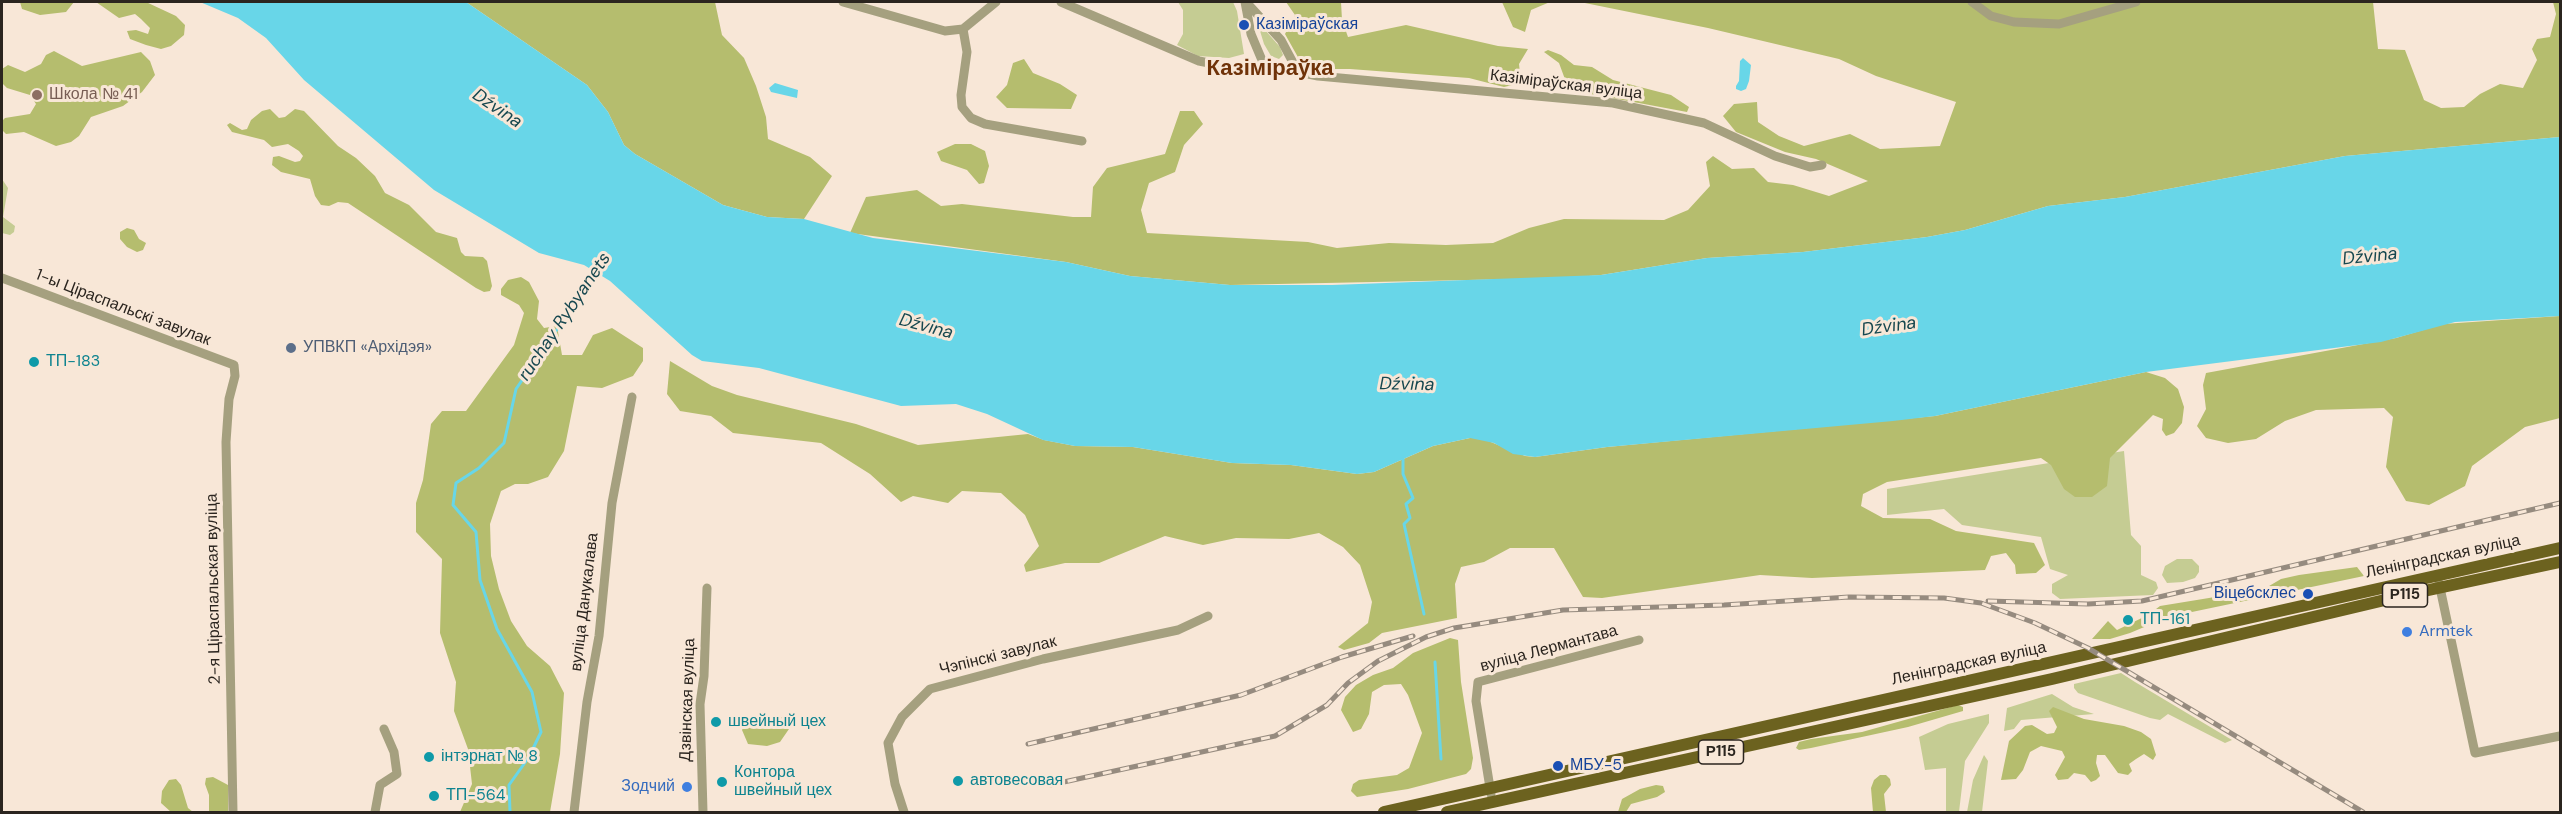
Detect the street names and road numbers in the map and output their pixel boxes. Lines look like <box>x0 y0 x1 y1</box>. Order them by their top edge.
street label: Казіміраўская вуліца <box>1489 66 1643 104</box>
street label: 1-ы Ціраспальскі завулак <box>33 266 213 350</box>
street label: 2-я Ціраспальская вуліца <box>203 493 225 685</box>
street label: Ленінградская вуліца <box>2364 531 2522 583</box>
street label: вуліца Данукалава <box>567 532 603 672</box>
road number: Р115 <box>2382 583 2428 607</box>
street label: вуліца Лермантава <box>1478 621 1620 677</box>
street label: Чэпінскі завулак <box>937 632 1059 680</box>
street label: Дзвінская вуліца <box>676 638 700 762</box>
street label: Ленінградская вуліца <box>1890 638 2048 690</box>
road number: Р115 <box>1698 740 1744 764</box>

